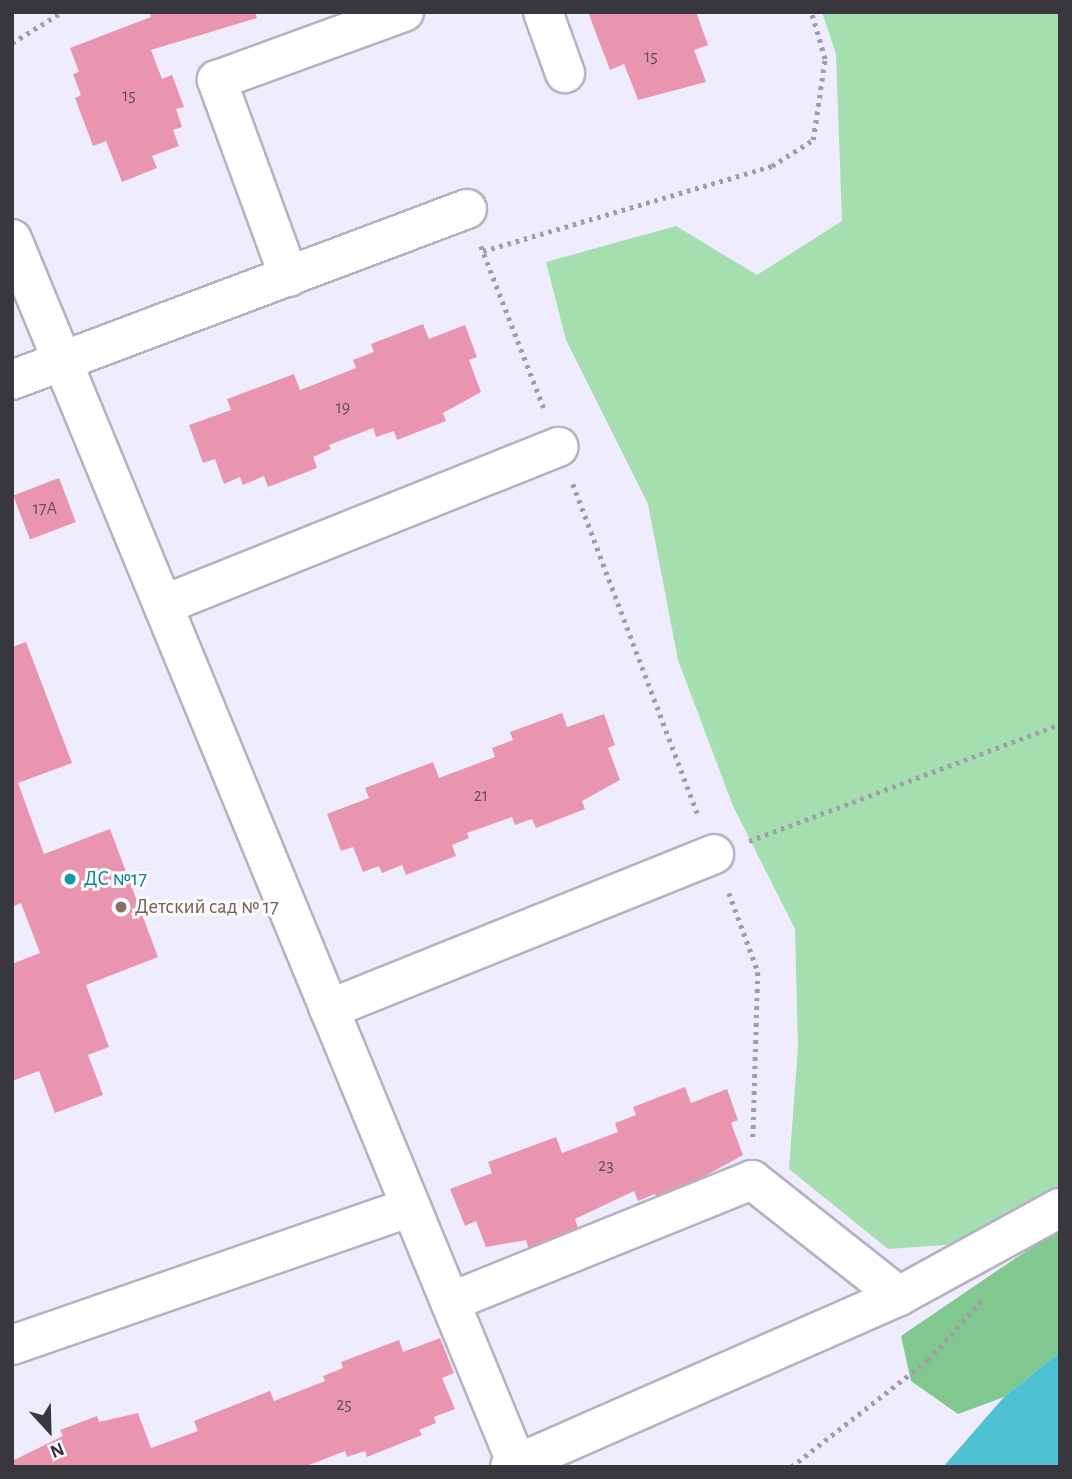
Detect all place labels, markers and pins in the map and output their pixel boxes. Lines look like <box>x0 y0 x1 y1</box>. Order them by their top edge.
place label: ДС №17 <box>84 866 147 892</box>
marker: ДС №17 <box>62 871 78 887</box>
place label: Детский сад № 17 <box>135 894 279 920</box>
marker: Детский сад № 17 <box>113 899 129 915</box>

